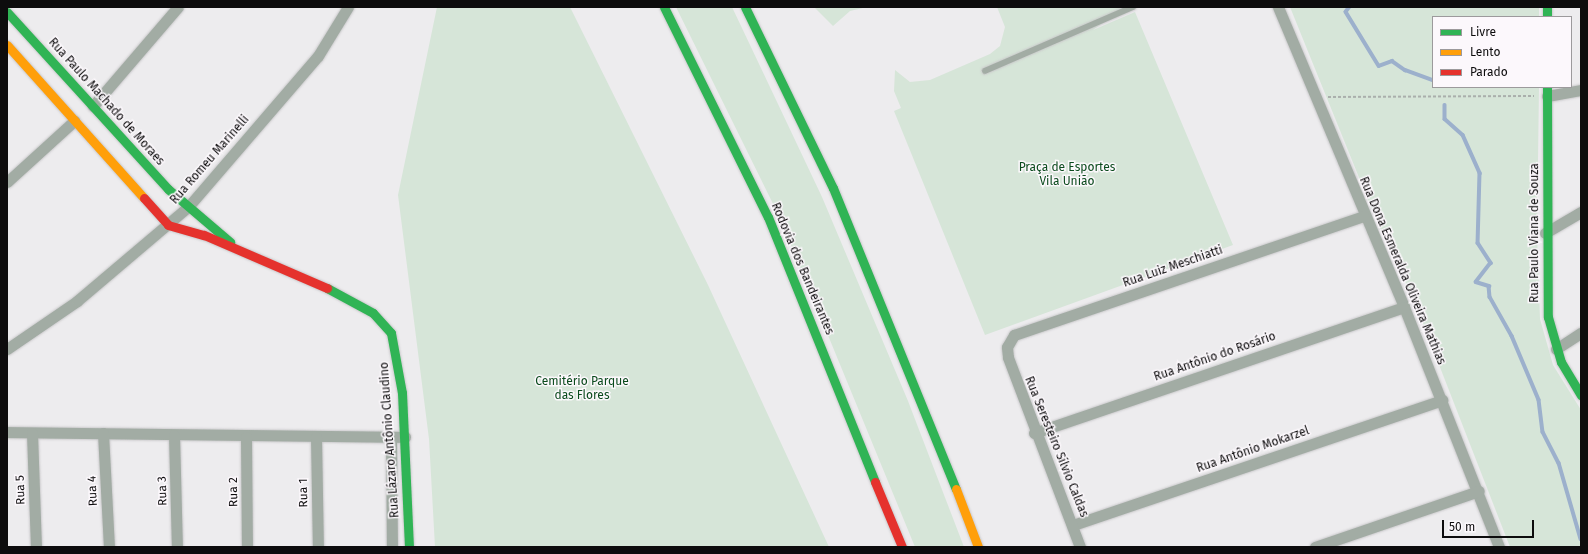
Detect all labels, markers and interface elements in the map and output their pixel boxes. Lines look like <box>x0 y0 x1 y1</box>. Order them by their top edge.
legend <box>1432 16 1572 88</box>
text: Livre <box>1470 25 1496 39</box>
street label: Rua Paulo Machado de Moraes <box>45 35 167 169</box>
text: Lento <box>1470 45 1500 59</box>
text: Parado <box>1470 65 1508 79</box>
street label: Rua Romeu Marinelli <box>168 113 252 207</box>
park label: Praça de Esportes Vila União <box>1019 161 1115 189</box>
street label: Rua Paulo Viana de Souza <box>1528 163 1542 303</box>
street label: Rua Dona Esmeralda Oliveira Mathias <box>1356 175 1448 367</box>
street label: Rodovia dos Bandeirantes <box>768 201 836 337</box>
street label: Rua Luiz Meschiatti <box>1121 243 1225 291</box>
street label: Rua Antônio do Rosário <box>1152 329 1278 385</box>
street label: Rua Lázaro Antônio Claudino <box>377 362 403 518</box>
park label: Cemitério Parque das Flores <box>535 375 629 403</box>
street label: Rua Seresteiro Sílvio Caldas <box>1021 375 1091 519</box>
street label: Rua Antônio Mokarzel <box>1195 424 1311 476</box>
street label: Rua 5 <box>13 475 29 505</box>
street label: Rua 4 <box>85 475 101 507</box>
street label: Rua 3 <box>155 476 171 506</box>
street label: Rua 2 <box>227 477 241 507</box>
street label: Rua 1 <box>297 478 311 508</box>
scale bar <box>1444 512 1536 538</box>
text: 50 m <box>1449 520 1475 534</box>

